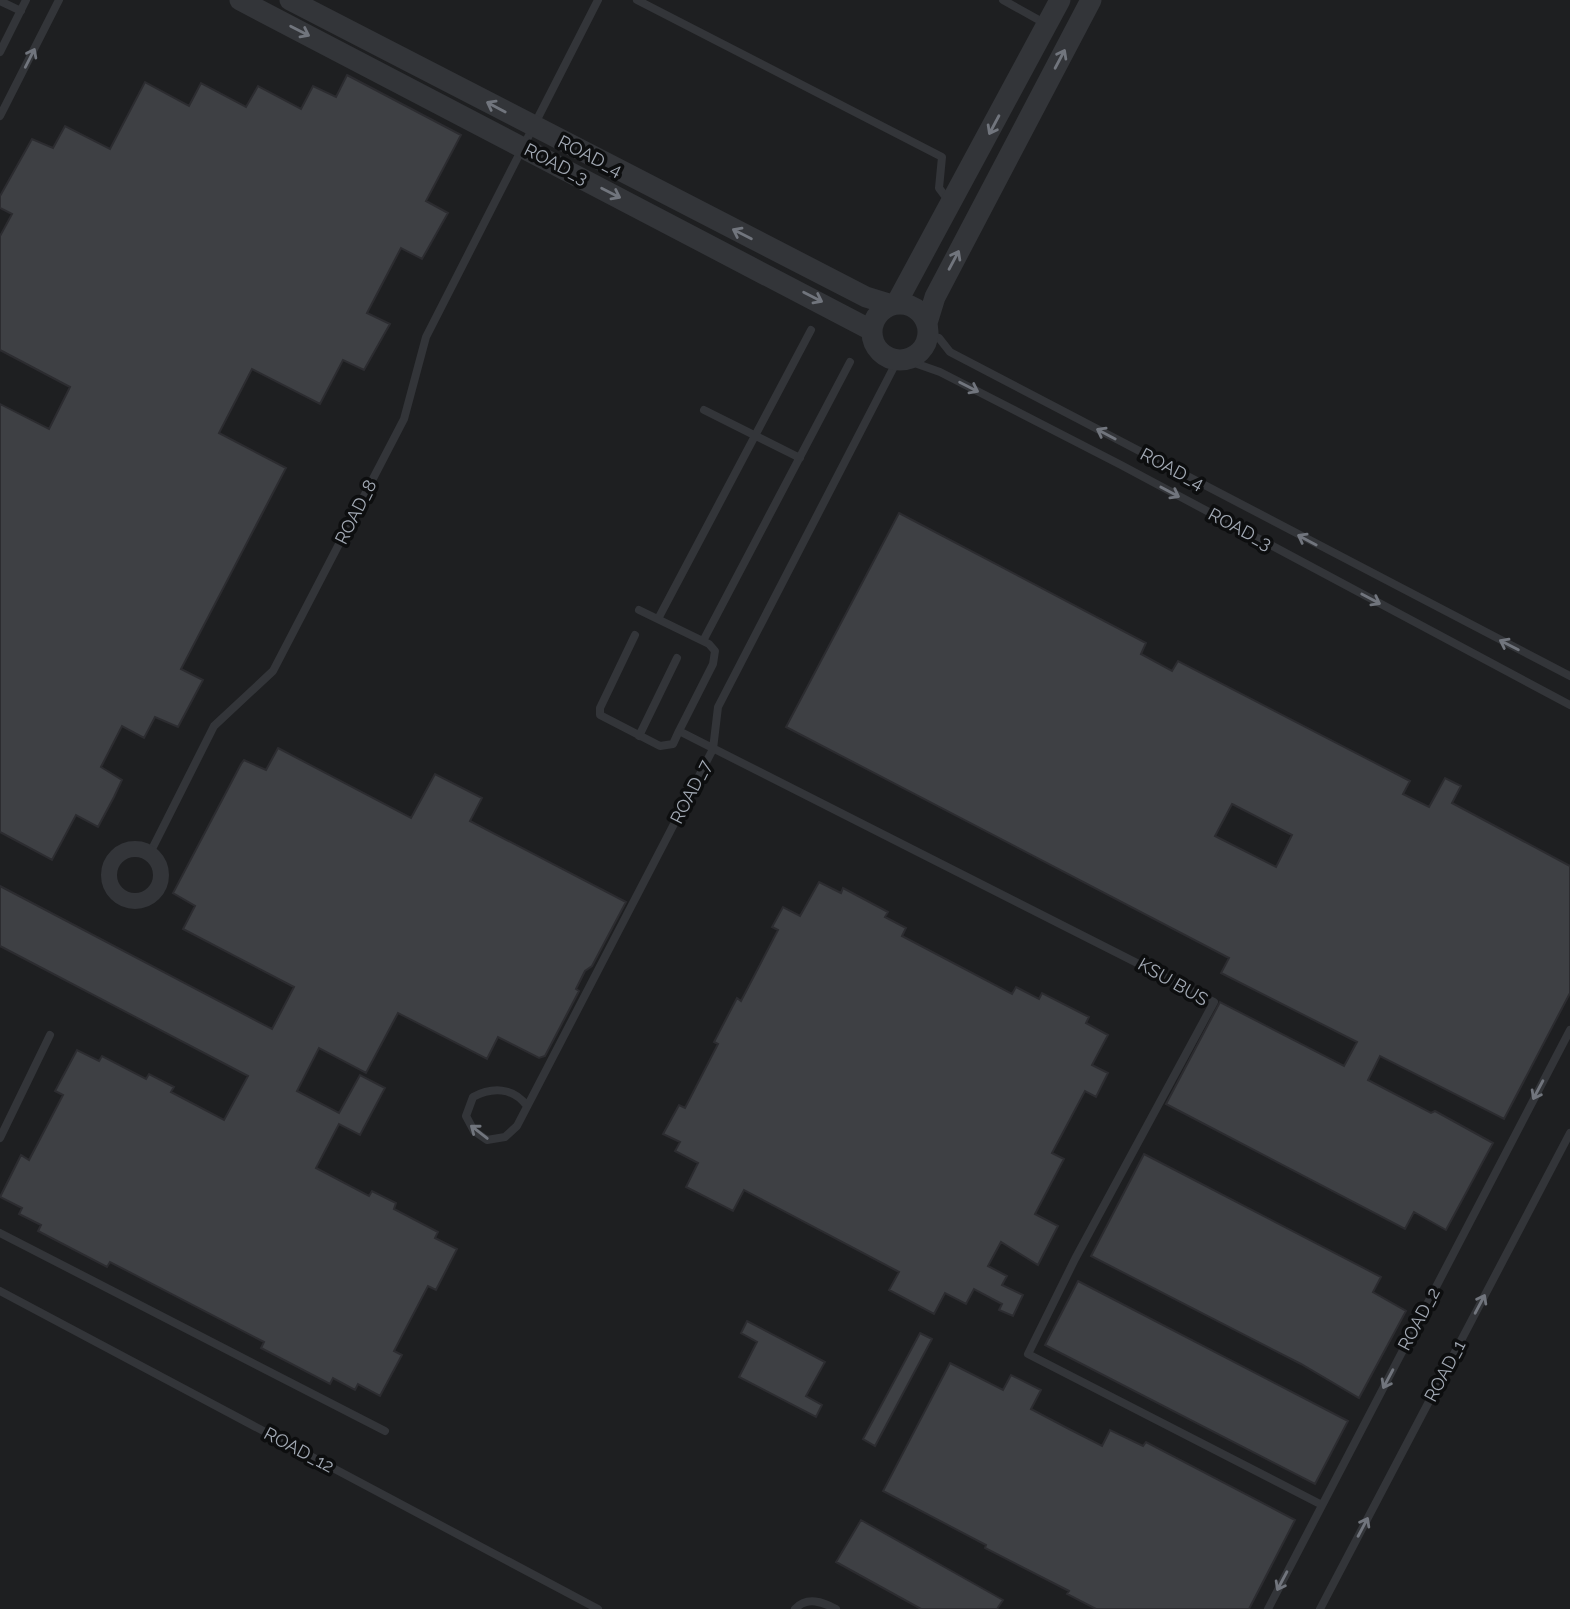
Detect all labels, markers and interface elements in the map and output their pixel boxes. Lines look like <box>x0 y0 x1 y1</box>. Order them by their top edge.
one-way arrow <box>289 25 310 39</box>
one-way arrow <box>23 48 37 69</box>
one-way arrow <box>1054 49 1067 70</box>
one-way arrow <box>486 100 507 114</box>
one-way arrow <box>987 114 1000 135</box>
street label: ROAD_4 <box>555 131 626 181</box>
street label: ROAD_3 <box>521 139 592 188</box>
one-way arrow <box>600 186 621 200</box>
one-way arrow <box>732 226 753 240</box>
one-way arrow <box>947 251 961 271</box>
one-way arrow <box>802 291 823 305</box>
one-way arrow <box>958 380 979 394</box>
one-way arrow <box>1096 427 1117 440</box>
street label: ROAD_4 <box>1137 443 1208 494</box>
street label: ROAD_8 <box>330 476 381 548</box>
one-way arrow <box>1160 485 1180 499</box>
street label: ROAD_3 <box>1205 503 1275 554</box>
one-way arrow <box>1298 532 1318 546</box>
one-way arrow <box>1360 593 1381 606</box>
one-way arrow <box>1499 637 1520 651</box>
street label: ROAD_7 <box>666 756 716 827</box>
street label: KSU BUS <box>1135 953 1212 1010</box>
one-way arrow <box>1531 1080 1545 1100</box>
one-way arrow <box>470 1125 488 1141</box>
street label: ROAD_2 <box>1393 1284 1444 1354</box>
one-way arrow <box>1474 1294 1488 1314</box>
street label: ROAD_1 <box>1420 1336 1470 1405</box>
one-way arrow <box>1380 1368 1394 1389</box>
street label: ROAD_12 <box>261 1422 338 1477</box>
one-way arrow <box>1357 1517 1371 1538</box>
one-way arrow <box>1275 1570 1289 1590</box>

